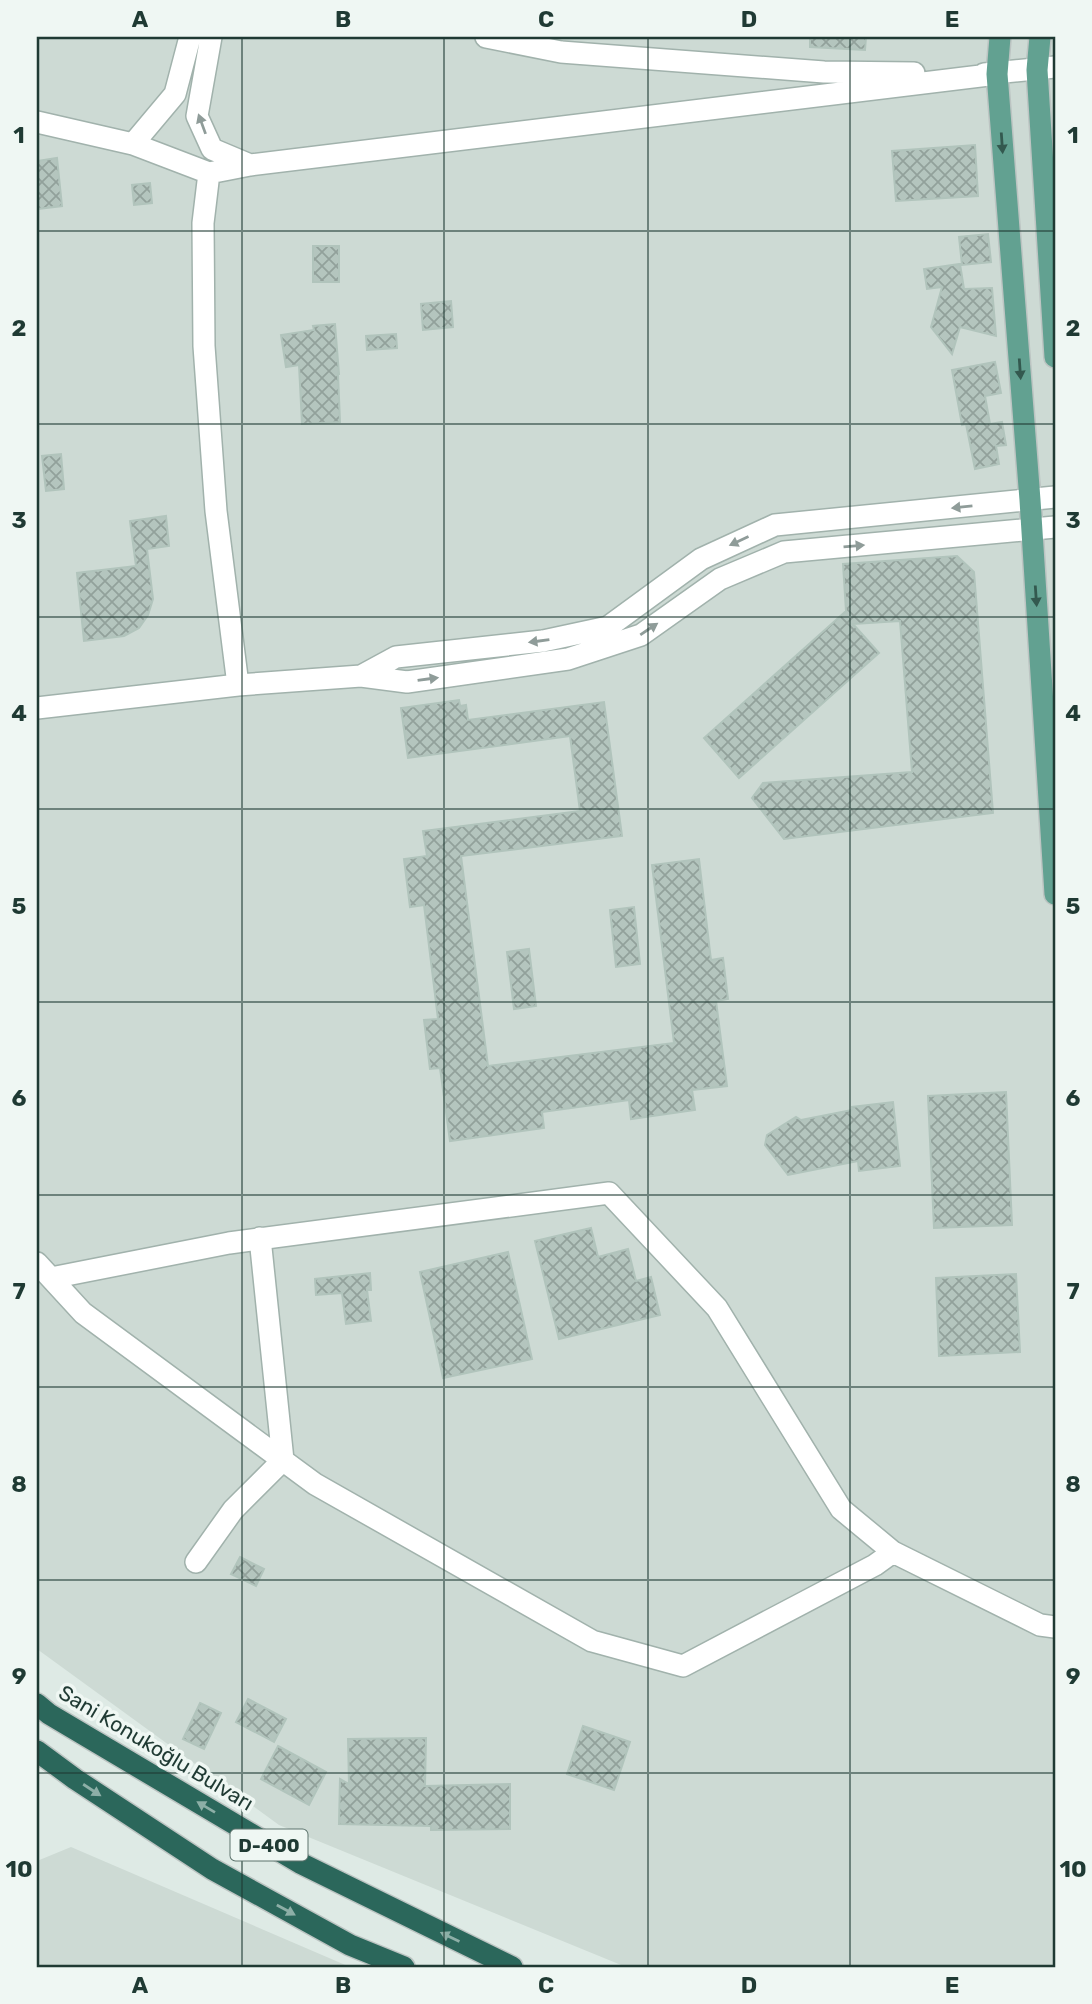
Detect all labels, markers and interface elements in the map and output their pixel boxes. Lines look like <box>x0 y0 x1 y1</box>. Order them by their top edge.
text: A <box>132 5 149 33</box>
text: B <box>335 5 351 33</box>
text: C <box>538 5 554 33</box>
text: D <box>741 5 757 33</box>
text: E <box>945 5 959 33</box>
one-way arrow <box>196 113 207 134</box>
text: 1 <box>13 121 25 149</box>
text: 1 <box>1067 121 1079 149</box>
one-way arrow <box>997 132 1008 154</box>
text: 2 <box>12 314 26 342</box>
text: 2 <box>1066 314 1080 342</box>
one-way arrow <box>1015 359 1026 381</box>
one-way arrow <box>951 501 973 512</box>
text: 3 <box>11 506 27 534</box>
text: 3 <box>1065 506 1081 534</box>
one-way arrow <box>729 535 749 547</box>
one-way arrow <box>843 540 865 551</box>
one-way arrow <box>1031 585 1042 607</box>
one-way arrow <box>639 623 658 636</box>
one-way arrow <box>528 635 550 646</box>
one-way arrow <box>417 673 439 684</box>
text: 4 <box>11 699 27 727</box>
text: 4 <box>1065 699 1081 727</box>
text: 5 <box>12 892 27 920</box>
text: 5 <box>1066 892 1081 920</box>
text: 6 <box>12 1084 27 1112</box>
text: 6 <box>1066 1084 1081 1112</box>
text: 7 <box>12 1277 26 1305</box>
text: 7 <box>1066 1277 1080 1305</box>
text: 8 <box>11 1470 27 1498</box>
text: 8 <box>1065 1470 1081 1498</box>
text: 9 <box>12 1662 26 1690</box>
text: 9 <box>1066 1662 1080 1690</box>
street label: Sani Konukoğlu Bulvarı <box>54 1680 258 1816</box>
one-way arrow <box>83 1784 102 1797</box>
one-way arrow <box>197 1801 216 1814</box>
road number: D-400 <box>230 1829 308 1860</box>
text: 10 <box>5 1855 33 1883</box>
text: 10 <box>1059 1855 1087 1883</box>
one-way arrow <box>276 1904 295 1916</box>
one-way arrow <box>440 1931 460 1943</box>
text: A <box>132 1971 149 1999</box>
text: B <box>335 1971 351 1999</box>
text: C <box>538 1971 554 1999</box>
text: D <box>741 1971 757 1999</box>
text: E <box>945 1971 959 1999</box>

